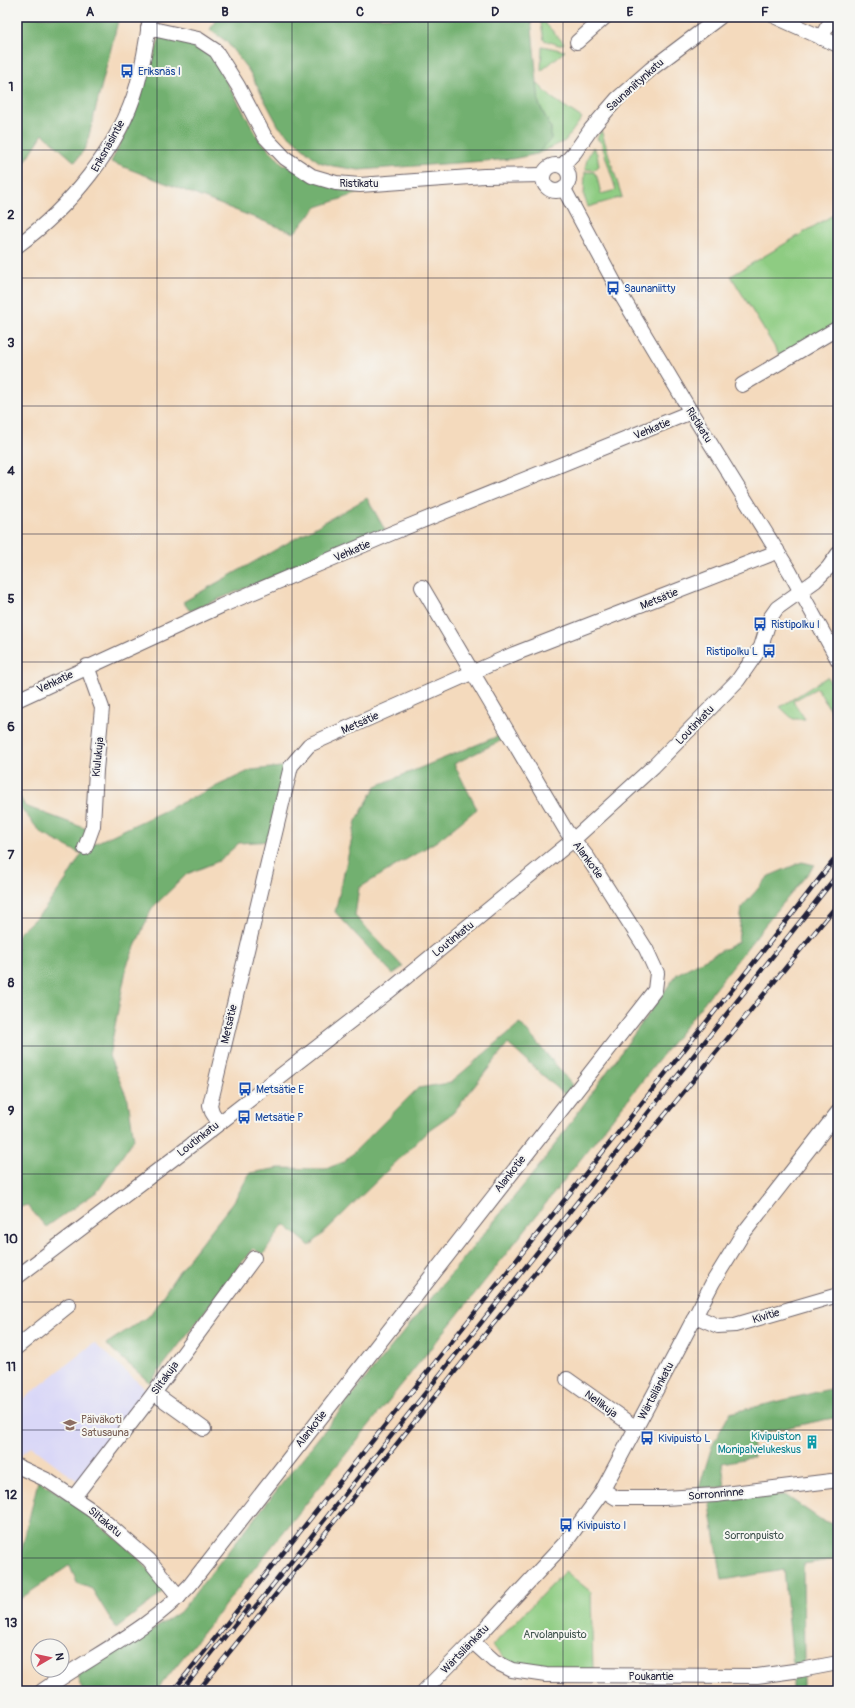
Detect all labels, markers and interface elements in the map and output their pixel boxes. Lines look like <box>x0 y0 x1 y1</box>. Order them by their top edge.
text: A <box>86 4 95 20</box>
text: B <box>221 4 229 20</box>
text: C <box>356 4 364 20</box>
text: D <box>491 4 499 20</box>
text: E <box>627 4 634 20</box>
text: F <box>761 4 769 20</box>
street label: Saunaniitynkatu <box>604 56 666 114</box>
bus stop icon: Eriksnäs I <box>119 63 135 79</box>
place label: Eriksnäs I <box>138 65 181 78</box>
text: 1 <box>8 79 14 95</box>
street label: Eriksnäsintie <box>88 117 128 174</box>
street label: Ristikatu <box>340 177 378 190</box>
text: 2 <box>7 207 15 223</box>
bus stop icon: Saunaniitty <box>605 280 621 296</box>
place label: Saunaniitty <box>624 282 676 295</box>
text: 3 <box>7 335 15 351</box>
street label: Ristikatu <box>683 405 715 445</box>
street label: Vehkatie <box>632 416 673 442</box>
text: 4 <box>7 463 15 479</box>
street label: Vehkatie <box>332 537 373 564</box>
street label: Metsätie <box>638 585 680 612</box>
text: 5 <box>7 591 15 607</box>
bus stop icon: Ristipolku I <box>752 616 768 632</box>
place label: Ristipolku I <box>771 618 820 631</box>
bus stop icon: Ristipolku L <box>761 643 777 659</box>
place label: Ristipolku L <box>706 645 758 658</box>
street label: Vehkatie <box>35 668 76 696</box>
street label: Loutinkatu <box>673 703 717 747</box>
street label: Metsätie <box>339 709 381 737</box>
text: 6 <box>7 719 15 735</box>
street label: Kiulukuja <box>89 736 107 778</box>
street label: Alankotie <box>570 839 606 882</box>
text: 7 <box>8 847 15 863</box>
street label: Loutinkatu <box>430 918 476 960</box>
text: 8 <box>8 975 15 991</box>
street label: Metsätie <box>218 1003 240 1045</box>
bus stop icon: Metsätie E <box>237 1081 253 1097</box>
place label: Metsätie E <box>256 1083 304 1096</box>
text: 9 <box>8 1103 15 1119</box>
bus stop icon: Metsätie P <box>236 1109 252 1125</box>
place label: Metsätie P <box>255 1111 303 1124</box>
street label: Loutinkatu <box>174 1119 222 1159</box>
street label: Alankotie <box>492 1153 529 1195</box>
text: 10 <box>4 1231 18 1247</box>
street label: Kivitie <box>751 1306 782 1326</box>
text: 11 <box>6 1359 16 1375</box>
street label: Siltakuja <box>148 1359 182 1397</box>
street label: Wärtsilänkatu <box>635 1360 677 1422</box>
street label: Nellikuja <box>582 1388 620 1420</box>
street label: Alankotie <box>293 1408 330 1450</box>
place label: Päiväkoti Satusauna <box>81 1413 129 1439</box>
school or university icon: Päiväkoti Satusauna <box>62 1417 78 1433</box>
bus stop icon: Kivipuisto L <box>639 1430 655 1446</box>
place label: Kivipuiston Monipalvelukeskus <box>718 1430 801 1456</box>
place label: Kivipuisto L <box>658 1432 710 1445</box>
building icon: Kivipuiston Monipalvelukeskus <box>804 1434 820 1450</box>
street label: Sorronrinne <box>688 1485 745 1503</box>
text: 12 <box>5 1487 17 1503</box>
street label: Siltakatu <box>86 1504 124 1540</box>
bus stop icon: Kivipuisto I <box>558 1517 574 1533</box>
place label: Kivipuisto I <box>577 1519 626 1532</box>
park label: Sorronpuisto <box>724 1529 784 1542</box>
text: 13 <box>5 1615 17 1631</box>
street label: Wärtsilänkatu <box>438 1622 492 1676</box>
park label: Arvolanpuisto <box>523 1628 587 1641</box>
north arrow <box>30 1638 70 1678</box>
text: N <box>52 1652 66 1662</box>
street label: Poukantie <box>629 1670 674 1683</box>

